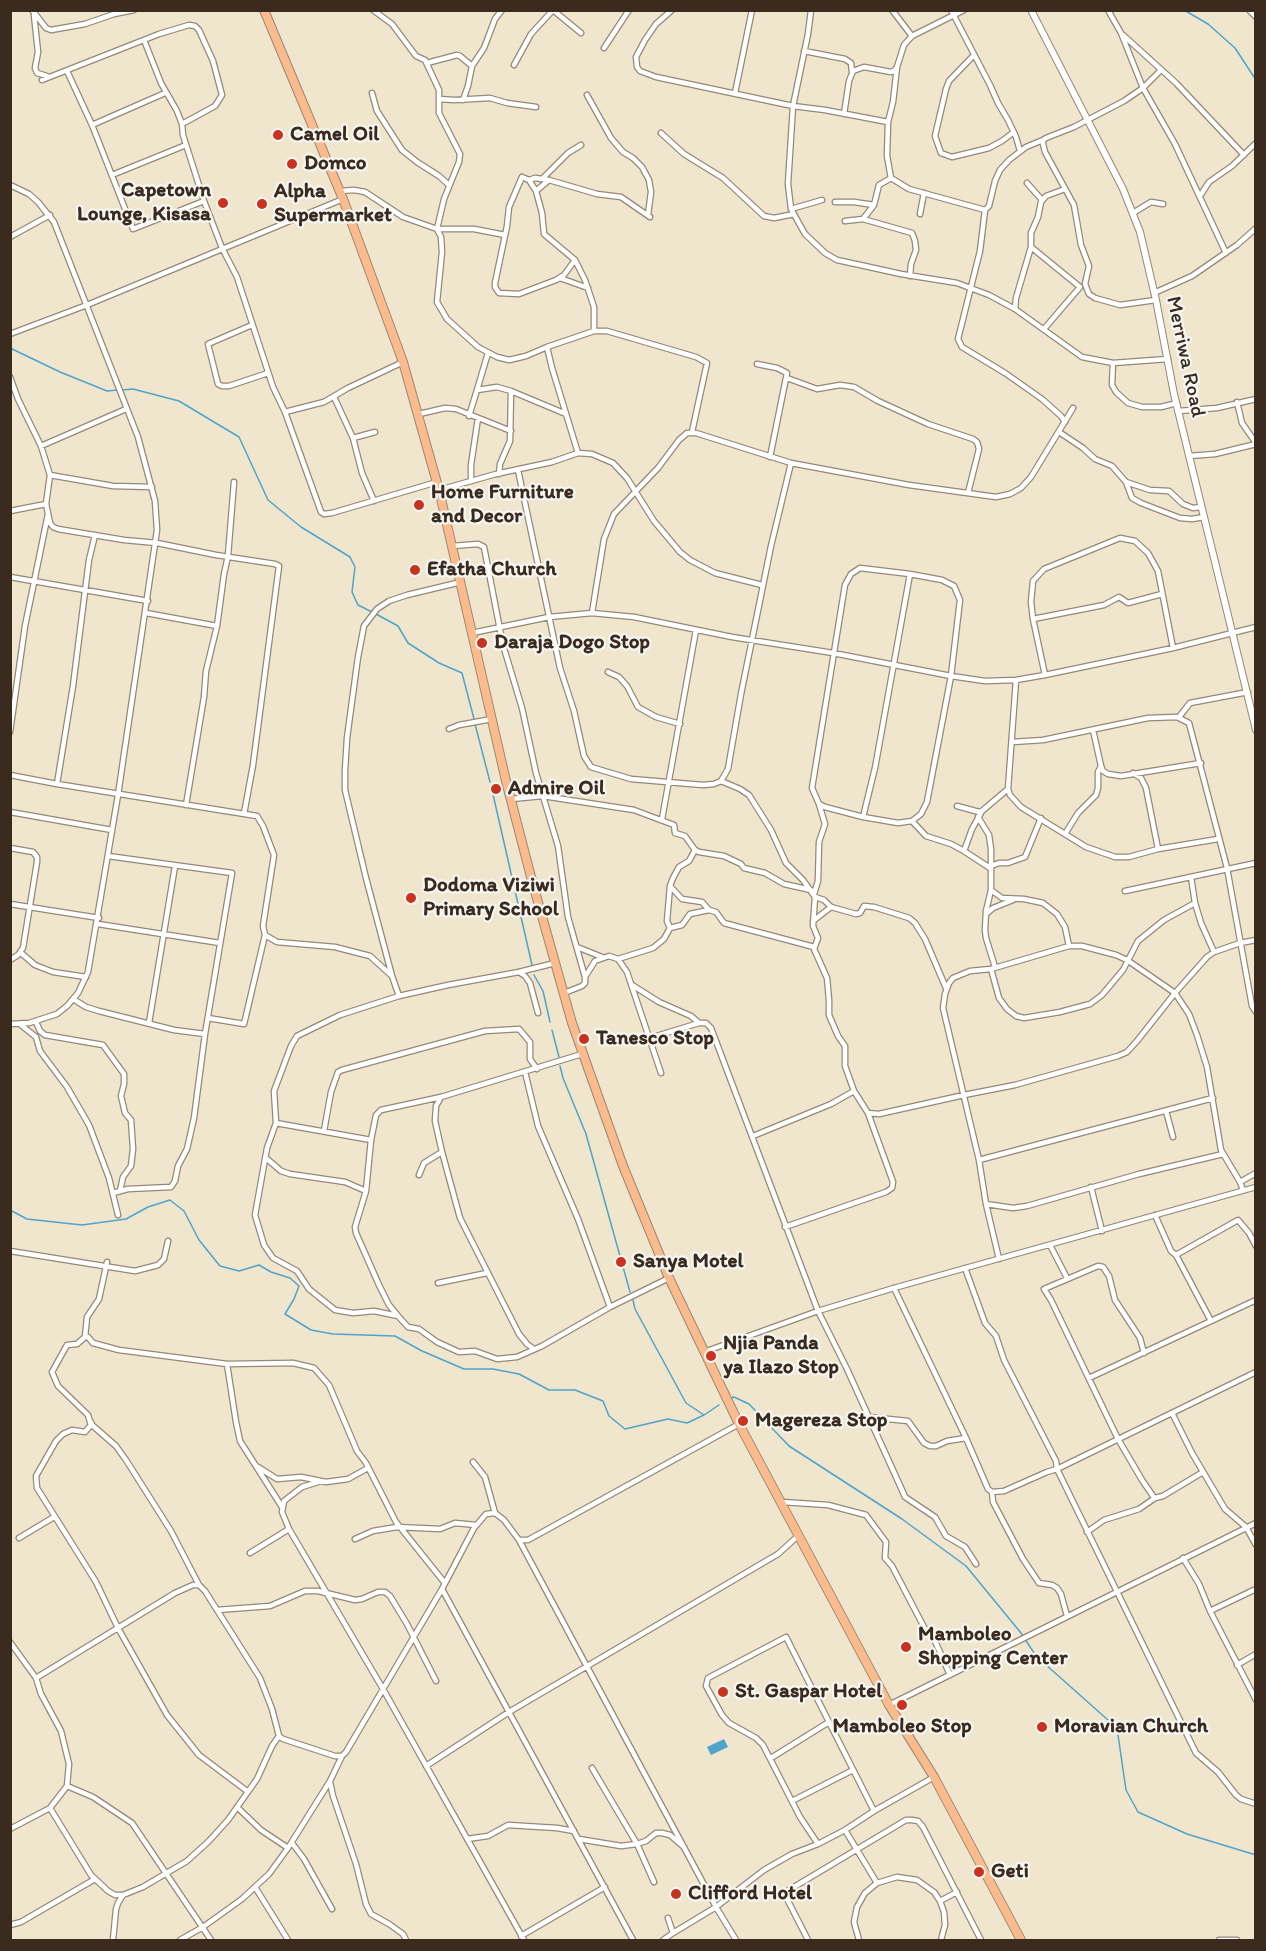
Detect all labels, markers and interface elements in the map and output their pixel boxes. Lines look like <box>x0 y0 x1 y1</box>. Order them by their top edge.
place label: Camel Oil <box>290 122 379 148</box>
marker: Camel Oil <box>271 128 285 142</box>
place label: Domco <box>304 151 367 177</box>
marker: Domco <box>285 157 299 171</box>
place label: Capetown Lounge, Kisasa <box>77 178 211 228</box>
place label: Alpha Supermarket <box>274 179 392 229</box>
marker: Capetown Lounge, Kisasa <box>216 196 230 210</box>
marker: Alpha Supermarket <box>255 197 269 211</box>
street label: Merriwa Road <box>1160 294 1210 420</box>
place label: Home Furniture and Decor <box>431 480 574 530</box>
marker: Home Furniture and Decor <box>412 498 426 512</box>
place label: Efatha Church <box>427 557 557 583</box>
marker: Efatha Church <box>408 563 422 577</box>
place label: Daraja Dogo Stop <box>494 630 650 656</box>
marker: Daraja Dogo Stop <box>475 636 489 650</box>
place label: Admire Oil <box>508 776 605 802</box>
marker: Admire Oil <box>489 782 503 796</box>
place label: Dodoma Viziwi Primary School <box>423 873 559 923</box>
marker: Dodoma Viziwi Primary School <box>404 891 418 905</box>
place label: Tanesco Stop <box>596 1026 714 1052</box>
marker: Tanesco Stop <box>577 1032 591 1046</box>
place label: Sanya Motel <box>633 1249 743 1275</box>
marker: Sanya Motel <box>614 1255 628 1269</box>
place label: Njia Panda ya Ilazo Stop <box>723 1331 839 1381</box>
marker: Njia Panda ya Ilazo Stop <box>704 1349 718 1363</box>
place label: Magereza Stop <box>755 1408 887 1434</box>
marker: Magereza Stop <box>736 1414 750 1428</box>
place label: Mamboleo Shopping Center <box>918 1622 1067 1672</box>
marker: Mamboleo Shopping Center <box>899 1640 913 1654</box>
place label: St. Gaspar Hotel <box>735 1679 882 1705</box>
marker: St. Gaspar Hotel <box>716 1685 730 1699</box>
marker: Mamboleo Stop <box>895 1698 909 1712</box>
place label: Mamboleo Stop <box>832 1714 972 1740</box>
place label: Moravian Church <box>1054 1714 1208 1740</box>
marker: Moravian Church <box>1035 1720 1049 1734</box>
place label: Geti <box>991 1859 1029 1885</box>
marker: Geti <box>972 1865 986 1879</box>
place label: Clifford Hotel <box>688 1881 812 1907</box>
marker: Clifford Hotel <box>669 1887 683 1901</box>

